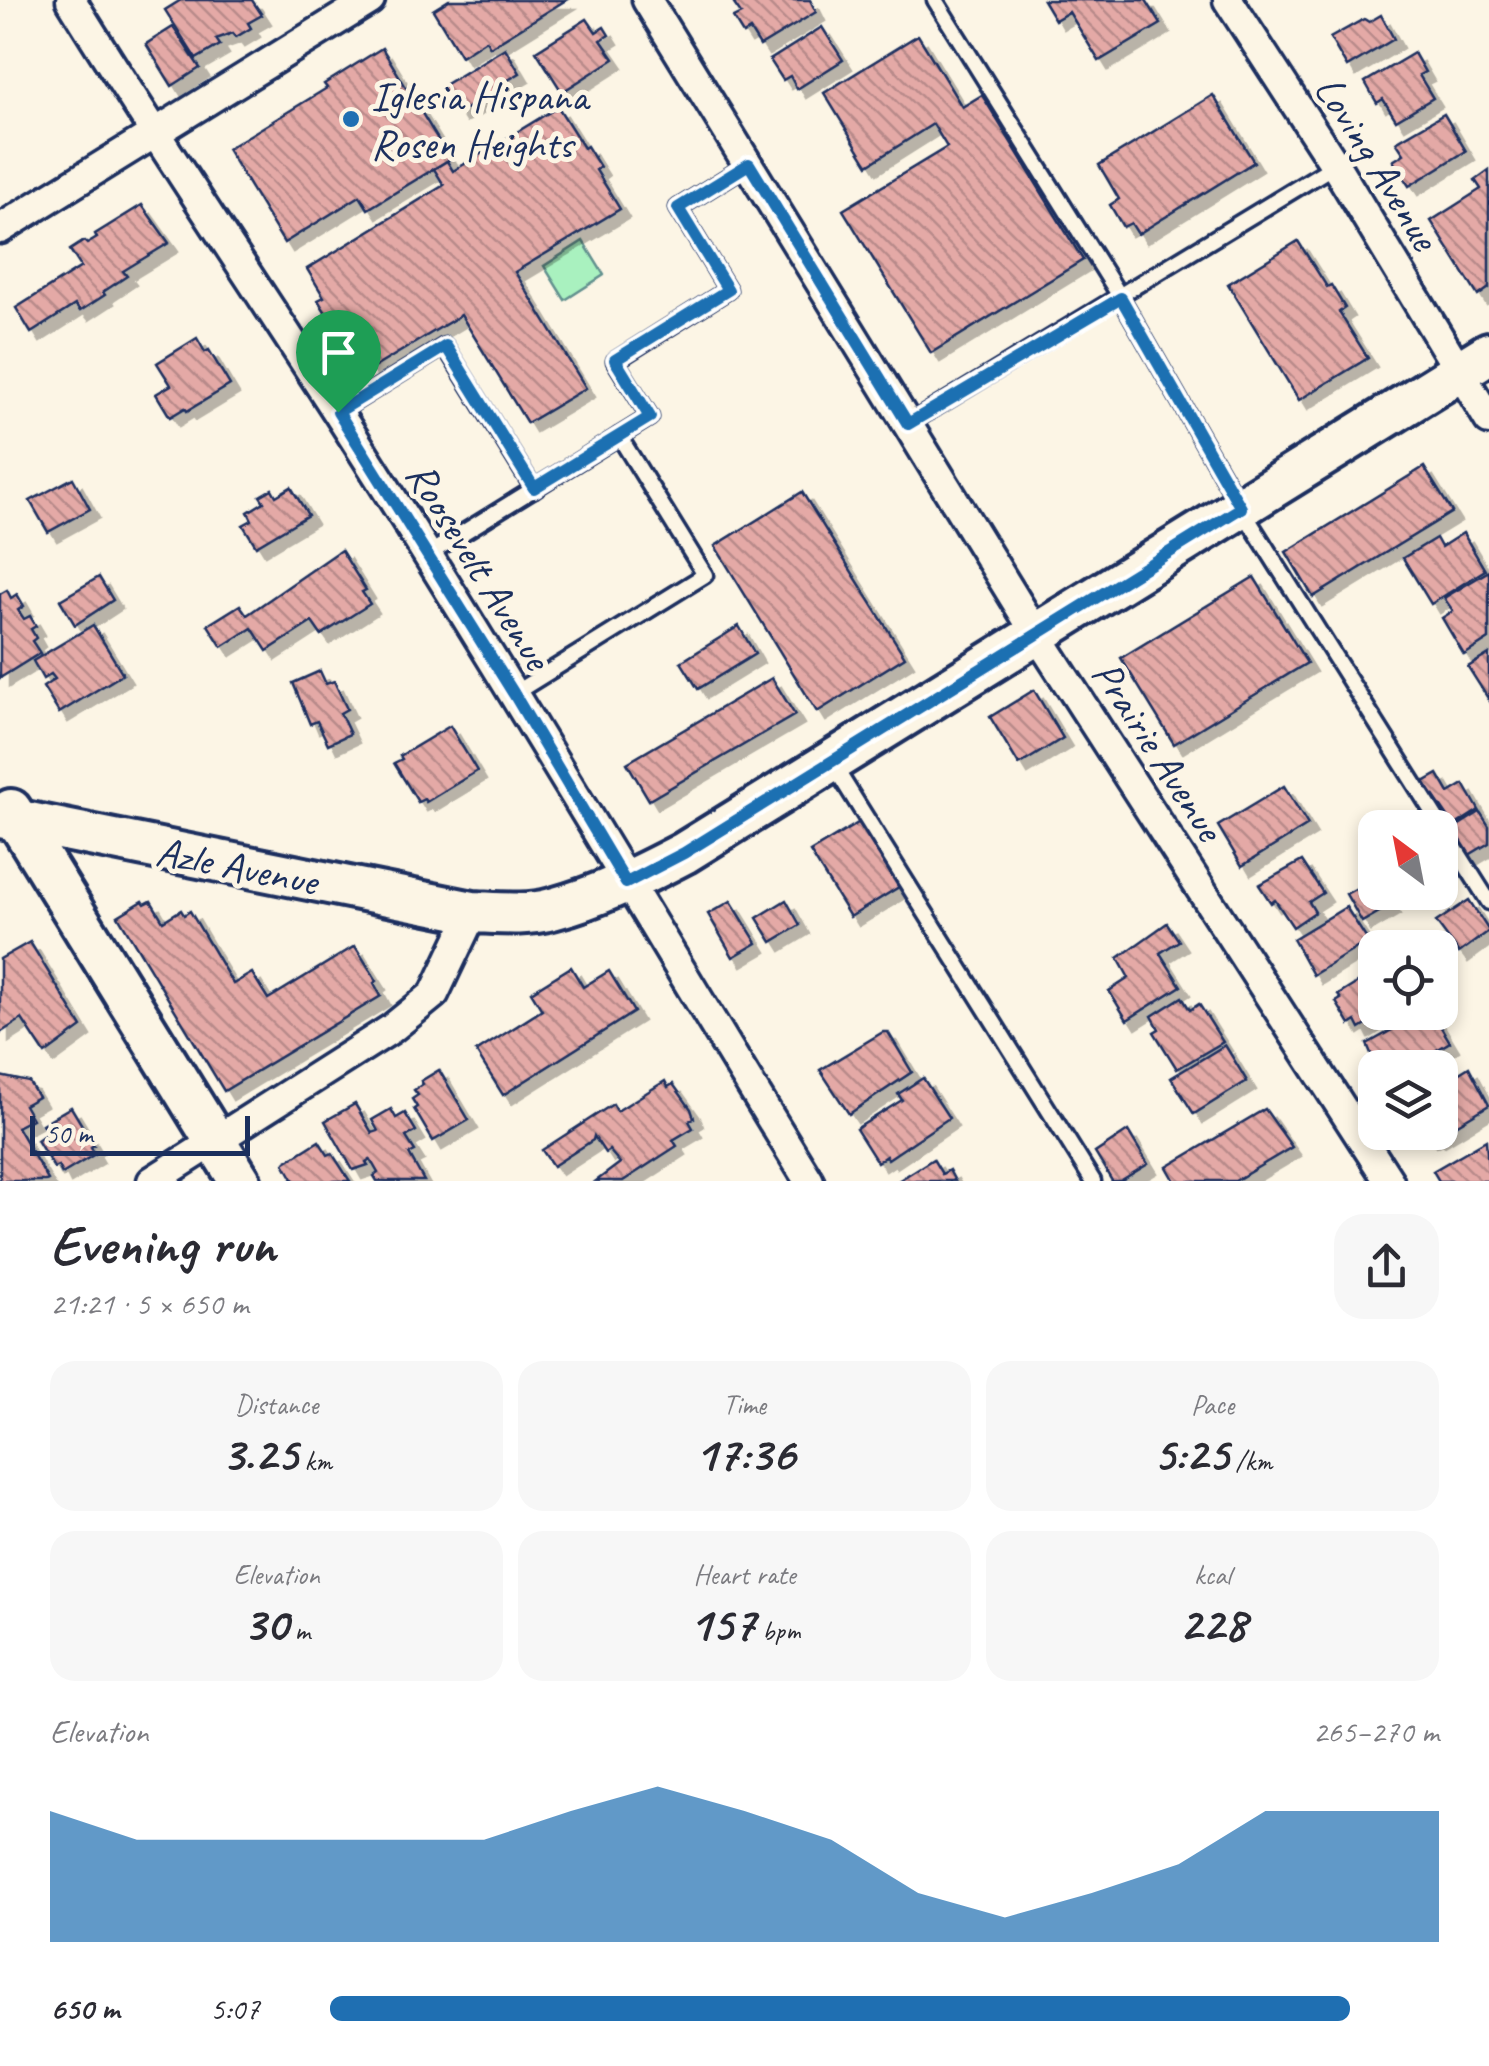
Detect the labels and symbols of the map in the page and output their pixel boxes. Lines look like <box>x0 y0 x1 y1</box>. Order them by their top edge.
street label: Loving Avenue <box>1303 66 1452 262</box>
place label: Iglesia Hispana Rosen Heights <box>371 70 591 171</box>
marker: Iglesia Hispana Rosen Heights <box>340 108 362 130</box>
pin <box>296 310 381 413</box>
street label: Roosevelt Avenue <box>394 452 565 682</box>
street label: Prairie Avenue <box>1080 651 1237 854</box>
north arrow <box>1358 810 1458 910</box>
street label: Azle Avenue <box>152 825 325 909</box>
scale bar <box>30 1111 250 1156</box>

